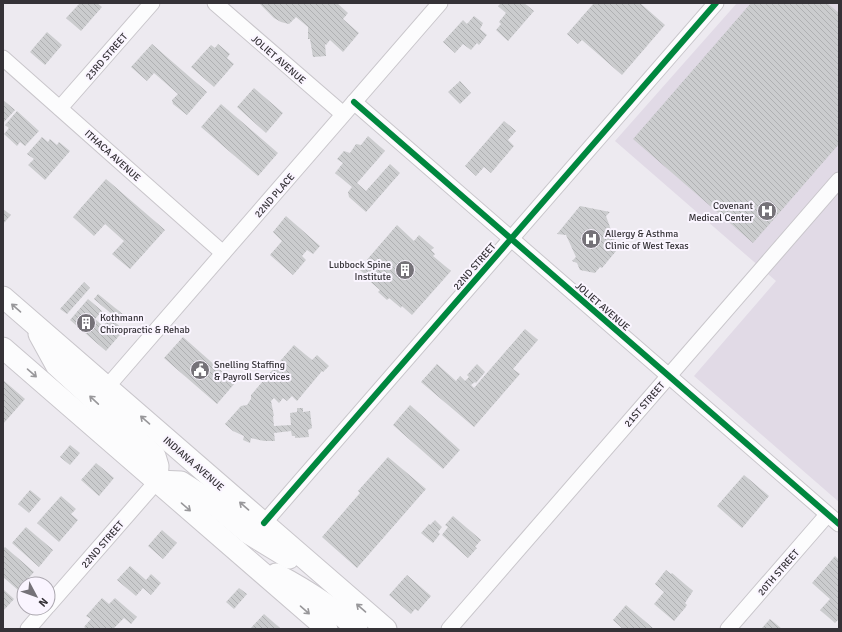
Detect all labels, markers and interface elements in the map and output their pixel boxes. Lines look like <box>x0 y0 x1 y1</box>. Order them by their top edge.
street label: 23RD STREET <box>83 31 130 82</box>
street label: JOLIET AVENUE <box>249 33 308 87</box>
street label: ITHACA AVENUE <box>82 127 143 184</box>
street label: 22ND PLACE <box>252 171 297 220</box>
place label: Covenant Medical Center <box>689 200 753 224</box>
hospital icon: Covenant Medical Center <box>756 200 778 222</box>
hospital icon: Allergy & Asthma Clinic of West Texas <box>580 228 602 250</box>
place label: Allergy & Asthma Clinic of West Texas <box>605 228 689 252</box>
street label: 22ND STREET <box>451 240 499 293</box>
place label: Lubbock Spine Institute <box>329 259 391 283</box>
building icon: Lubbock Spine Institute <box>394 259 416 281</box>
street label: JOLIET AVENUE <box>573 280 632 334</box>
one-way arrow <box>10 303 21 312</box>
building icon: Kothmann Chiropractic & Rehab <box>75 312 97 334</box>
place label: Kothmann Chiropractic & Rehab <box>100 312 190 336</box>
public building icon: Snelling Staffing & Payroll Services <box>189 359 211 381</box>
place label: Snelling Staffing & Payroll Services <box>214 359 290 383</box>
one-way arrow <box>27 369 38 378</box>
street label: 21ST STREET <box>622 380 668 430</box>
one-way arrow <box>89 395 99 405</box>
one-way arrow <box>140 416 151 425</box>
street label: INDIANA AVENUE <box>161 434 226 494</box>
one-way arrow <box>238 501 249 510</box>
one-way arrow <box>181 502 191 511</box>
street label: 22ND STREET <box>79 518 127 571</box>
street label: 20TH STREET <box>755 547 802 598</box>
north arrow <box>16 576 56 616</box>
text: N <box>36 595 51 609</box>
one-way arrow <box>356 603 366 612</box>
one-way arrow <box>300 606 310 615</box>

